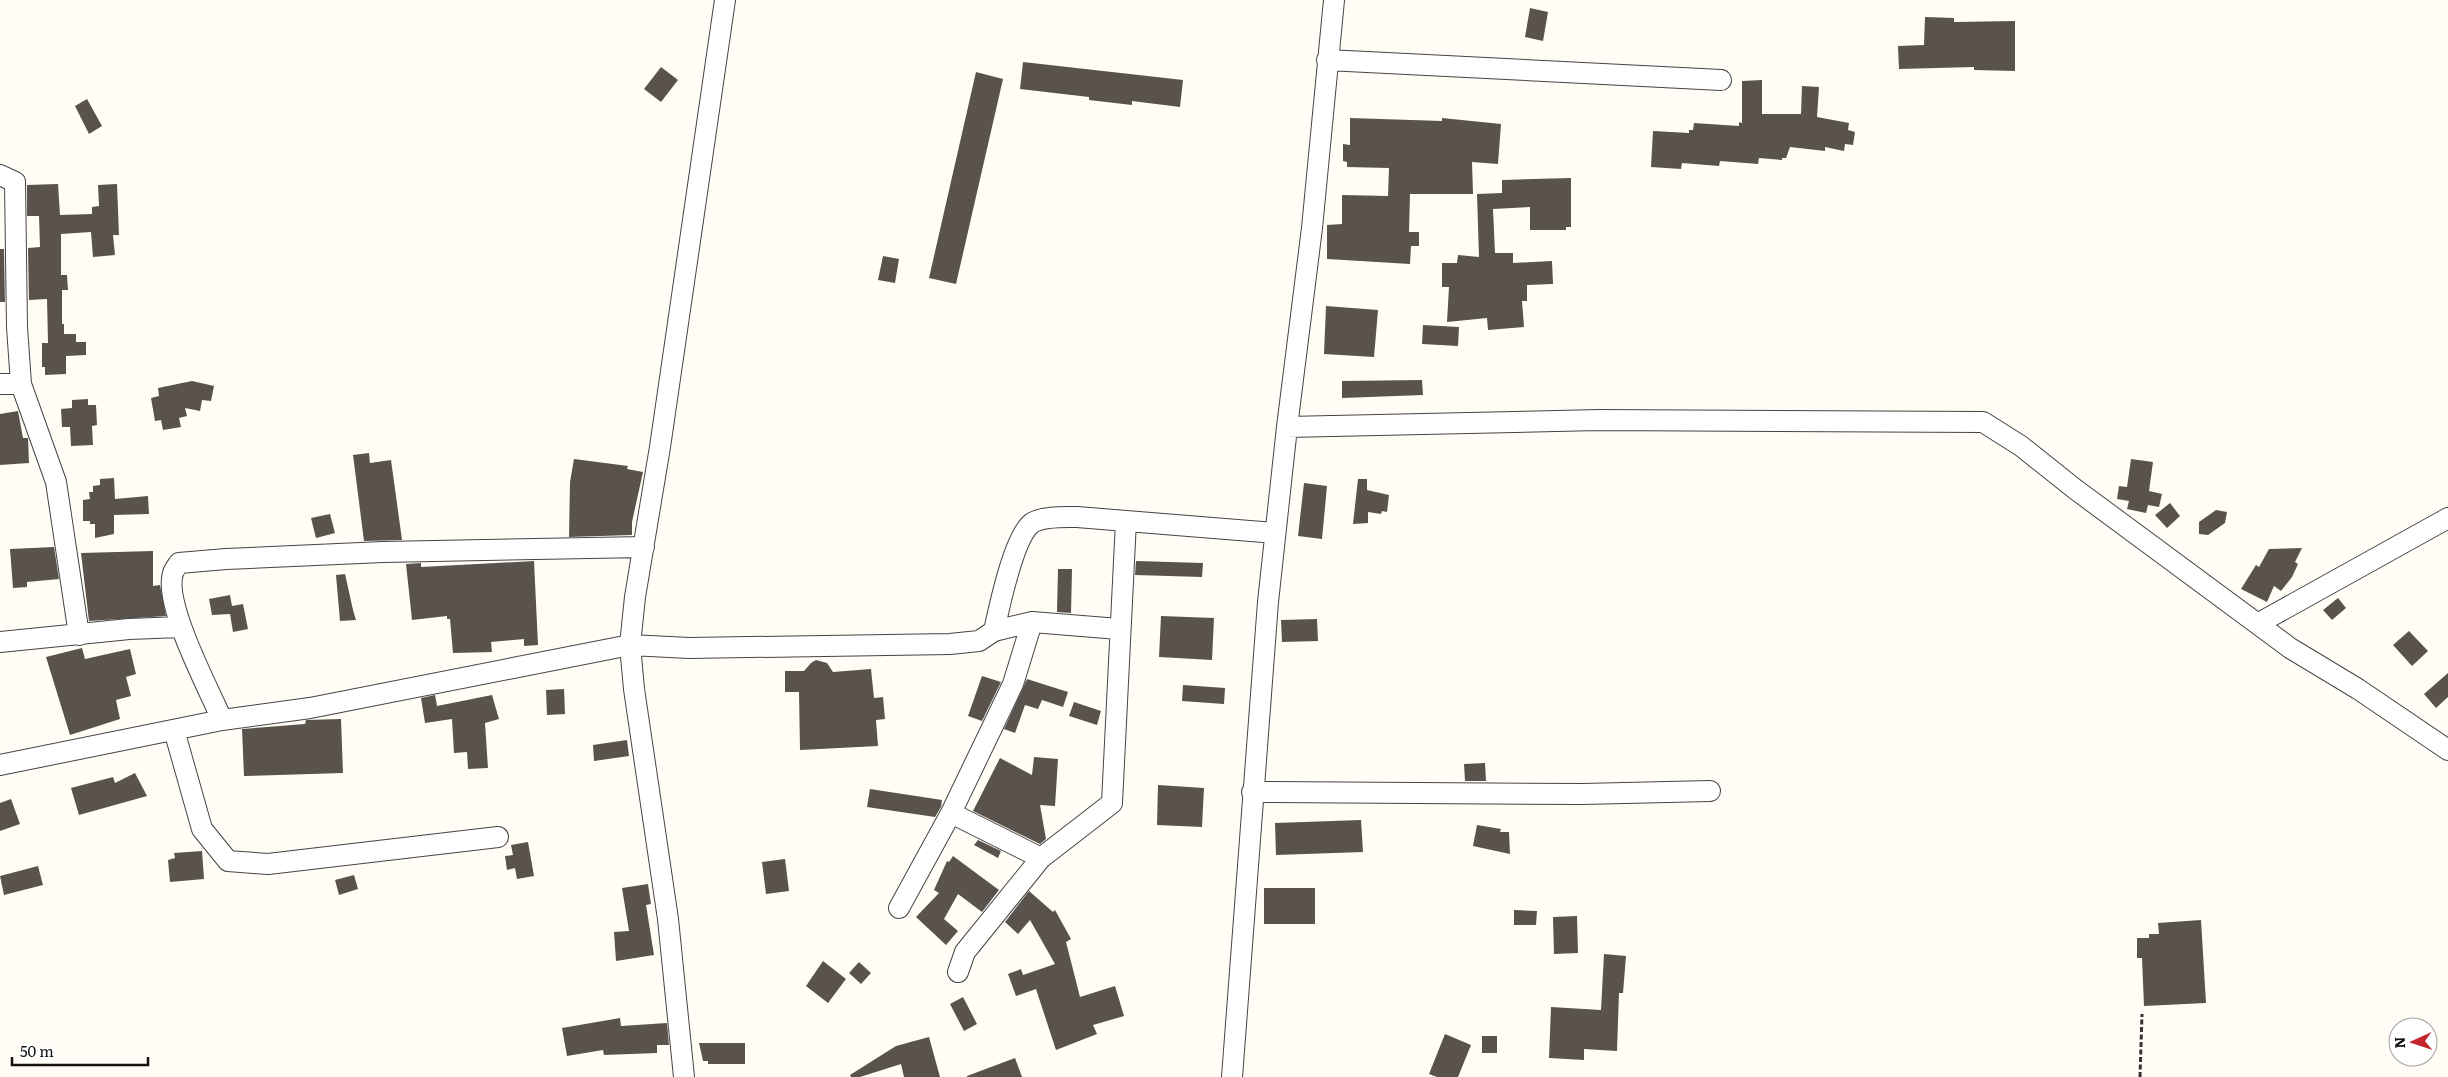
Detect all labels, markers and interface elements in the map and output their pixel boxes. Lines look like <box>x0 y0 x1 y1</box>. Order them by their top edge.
north arrow <box>2388 1017 2438 1067</box>
scale bar <box>12 1034 149 1066</box>
text: N <box>2389 1036 2409 1049</box>
text: 50 m <box>20 1039 54 1062</box>

